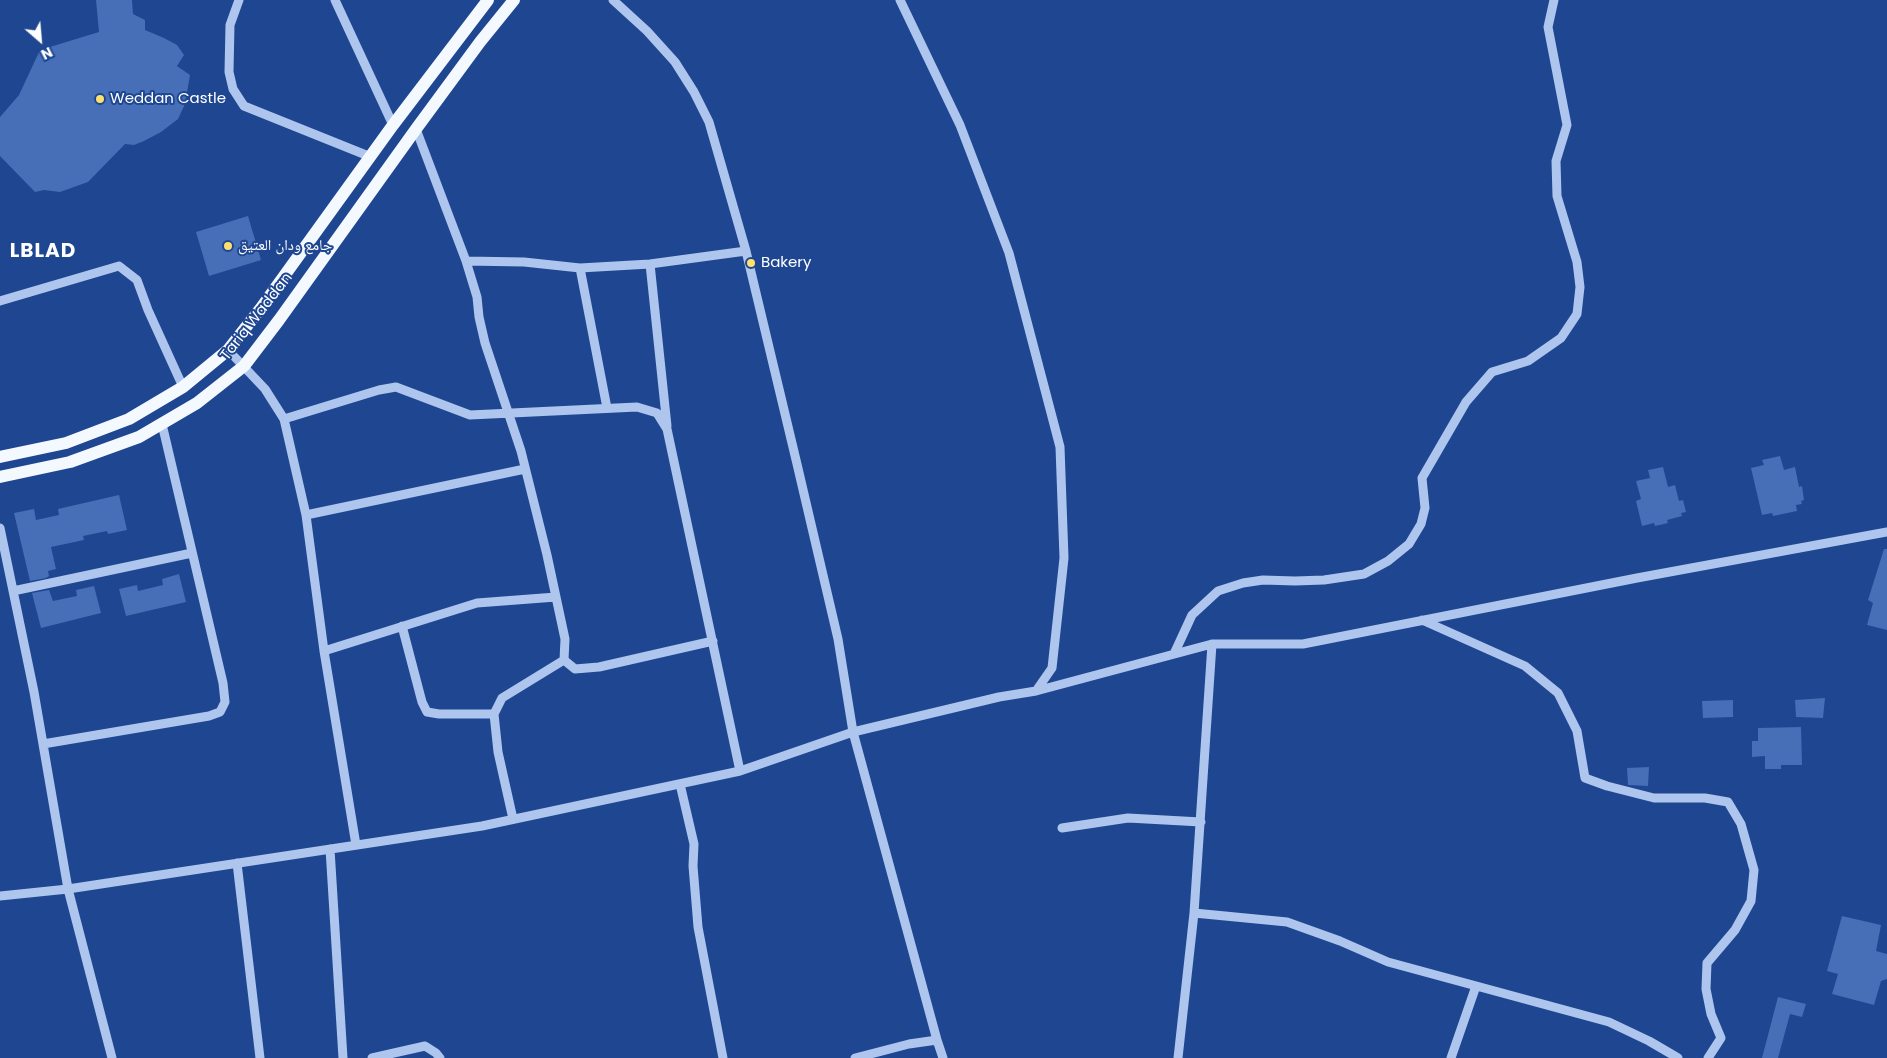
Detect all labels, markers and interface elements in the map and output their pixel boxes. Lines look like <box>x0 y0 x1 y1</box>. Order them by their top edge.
north arrow <box>15 15 65 65</box>
text: N <box>38 42 56 65</box>
place label: Weddan Castle <box>110 90 226 108</box>
marker: Weddan Castle <box>94 93 106 105</box>
place label: جامع ودان العتيق <box>238 237 332 255</box>
district label: LBLAD <box>9 240 77 264</box>
marker: جامع ودان العتيق <box>222 240 234 252</box>
place label: Bakery <box>761 254 811 272</box>
marker: Bakery <box>745 257 757 269</box>
street label: Tariq Waddan <box>217 270 297 364</box>

